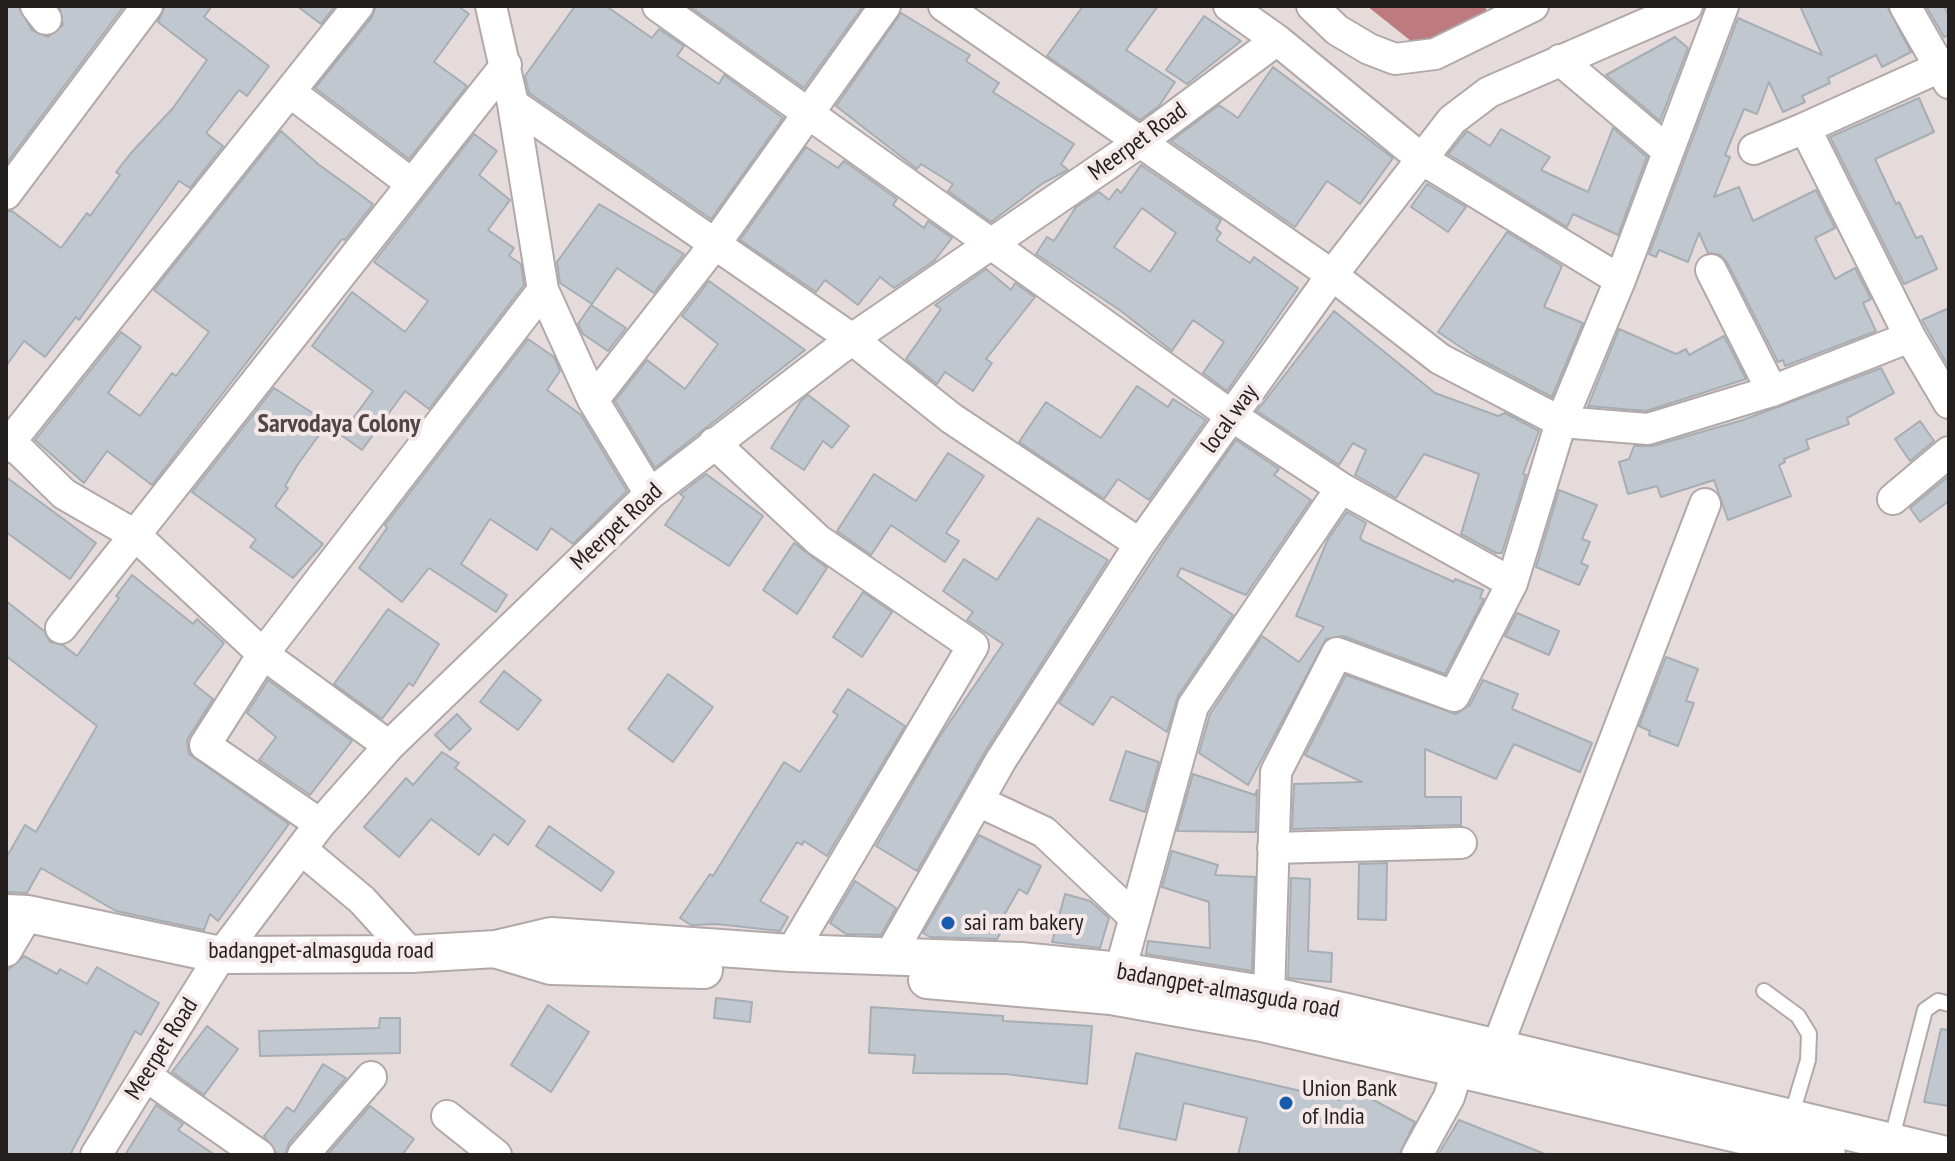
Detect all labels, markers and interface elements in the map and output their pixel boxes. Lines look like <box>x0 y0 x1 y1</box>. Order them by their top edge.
street label: Meerpet Road <box>1083 97 1193 187</box>
street label: local way <box>1196 379 1264 459</box>
district label: Sarvodaya Colony <box>258 409 420 441</box>
street label: Meerpet Road <box>565 477 669 577</box>
place label: sai ram bakery <box>964 909 1083 937</box>
marker: sai ram bakery <box>939 914 957 932</box>
street label: badangpet-almasguda road <box>208 937 434 965</box>
street label: badangpet-almasguda road <box>1114 957 1342 1025</box>
street label: Meerpet Road <box>119 993 205 1105</box>
place label: Union Bank of India <box>1302 1075 1397 1131</box>
marker: Union Bank of India <box>1277 1094 1295 1112</box>

